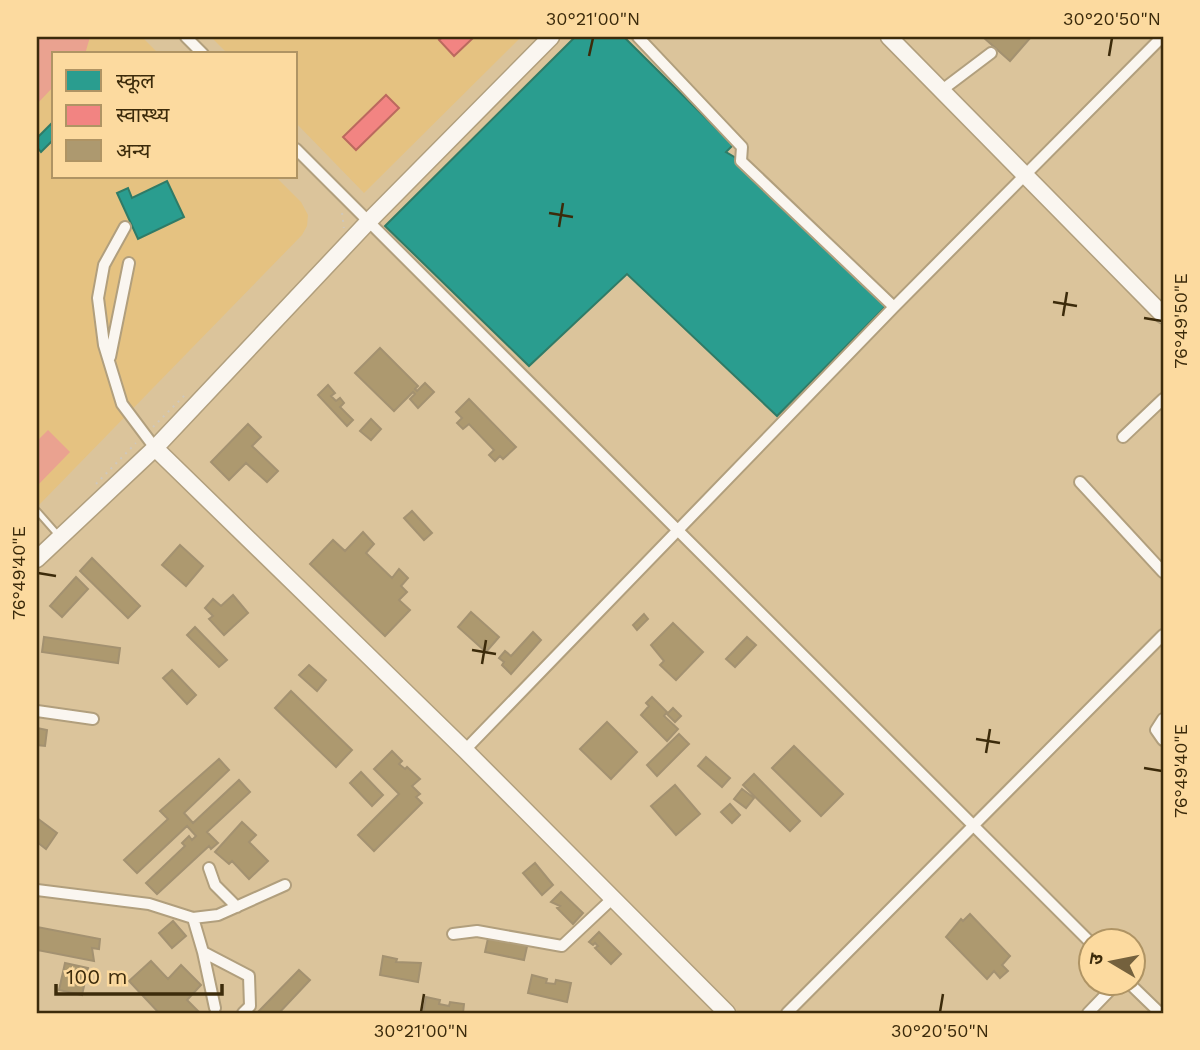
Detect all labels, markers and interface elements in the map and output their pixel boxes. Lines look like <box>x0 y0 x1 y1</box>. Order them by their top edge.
text: 30°21'00"N <box>546 8 640 29</box>
text: 30°20'50"N <box>1063 8 1161 29</box>
legend <box>52 52 298 178</box>
text: स्कूल <box>116 68 155 94</box>
text: स्वास्थ्य <box>116 102 170 127</box>
text: अन्य <box>116 138 151 163</box>
text: 76°49'50"E <box>1170 273 1191 369</box>
text: 76°49'40"E <box>8 526 29 620</box>
text: 76°49'40"E <box>1170 724 1191 818</box>
north arrow <box>1078 928 1148 998</box>
text: उ <box>1083 951 1108 967</box>
scale bar <box>56 952 222 996</box>
text: 100 m <box>66 964 128 989</box>
text: 30°21'00"N <box>374 1020 468 1041</box>
text: 30°20'50"N <box>891 1020 989 1041</box>

